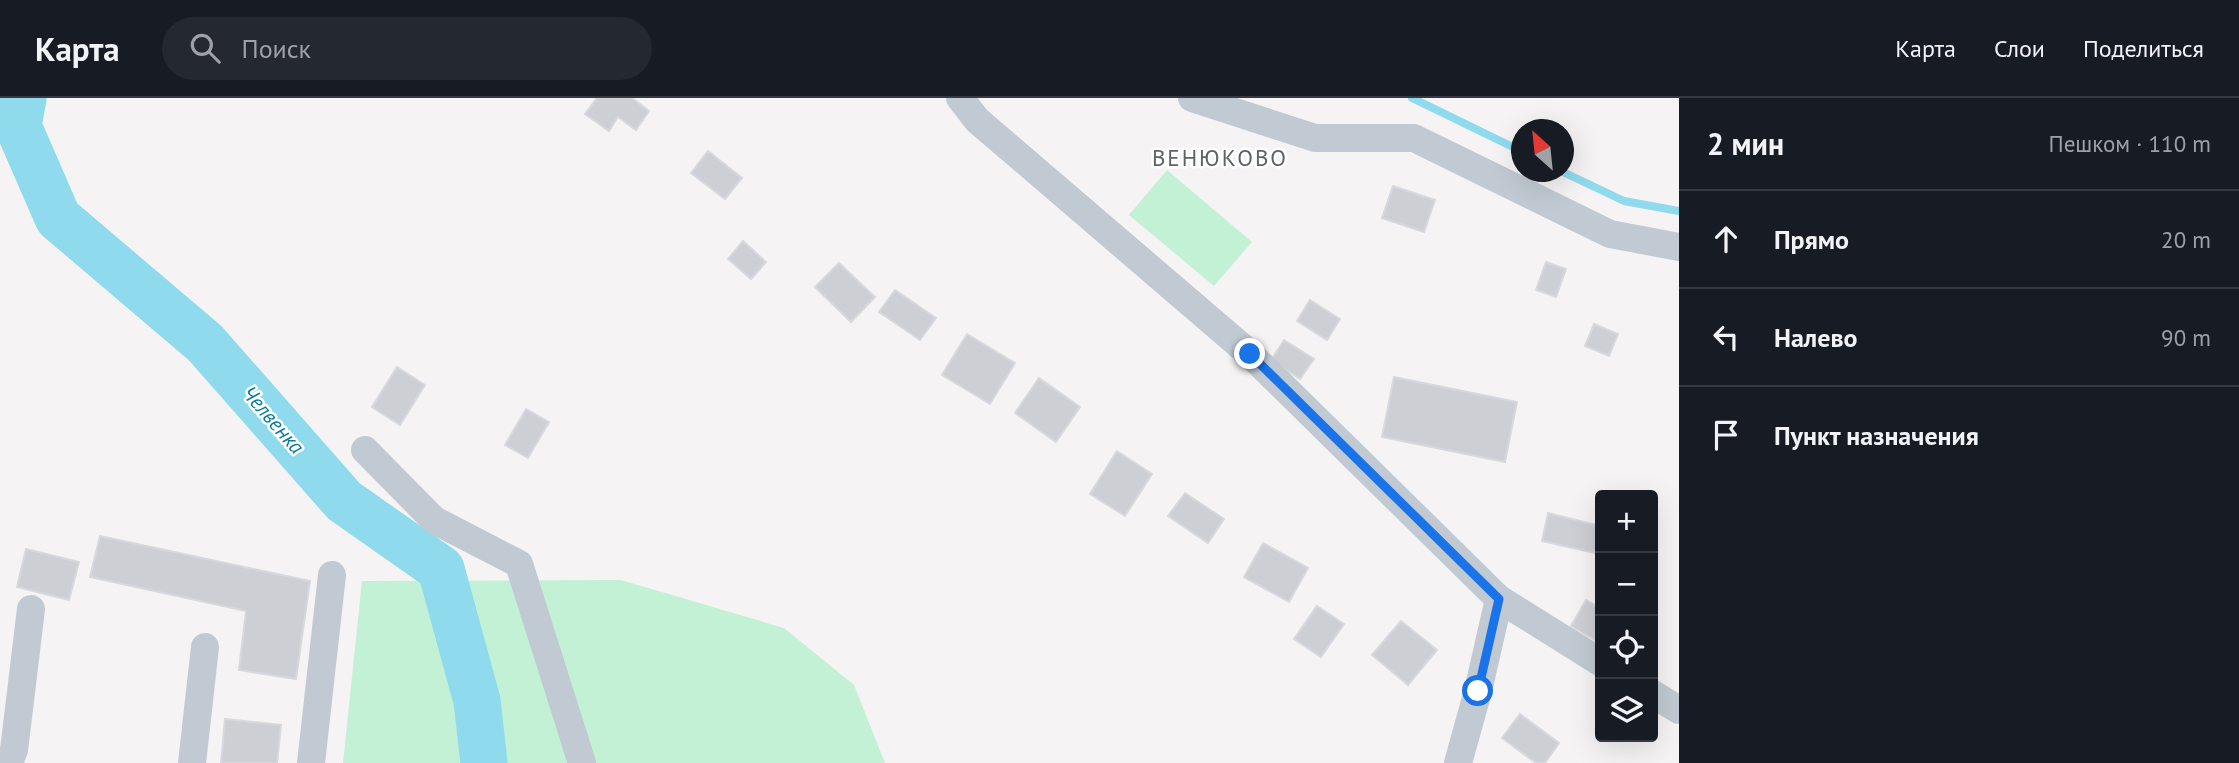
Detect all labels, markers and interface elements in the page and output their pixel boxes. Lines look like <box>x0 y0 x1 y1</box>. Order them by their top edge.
search box <box>162 17 652 80</box>
text: Карта <box>35 27 120 70</box>
icon: search <box>186 29 224 67</box>
text: Поиск <box>242 32 311 65</box>
text: Карта <box>1895 33 1956 64</box>
text: Слои <box>1994 33 2045 64</box>
text: Поделиться <box>2083 33 2204 64</box>
north arrow <box>1511 119 1574 182</box>
text: 2 мин <box>1707 124 1784 163</box>
text: Пешком · 110 m <box>2048 129 2211 158</box>
district label: ВЕНЮКОВО <box>1152 143 1288 172</box>
icon: ahead <box>1707 220 1745 258</box>
text: Прямо <box>1774 223 1849 256</box>
text: 20 m <box>2161 225 2211 254</box>
icon: left <box>1707 318 1745 356</box>
text: Налево <box>1774 321 1858 354</box>
text: 90 m <box>2161 323 2211 352</box>
route end <box>1234 338 1265 369</box>
water label: Челвенка <box>236 380 311 460</box>
icon: arrive <box>1707 416 1745 454</box>
text: Пункт назначения <box>1774 419 1979 452</box>
map controls <box>1595 490 1658 742</box>
button: + <box>1595 490 1658 553</box>
button: − <box>1595 553 1658 616</box>
button: locate <box>1595 616 1658 679</box>
route start <box>1462 675 1493 706</box>
button: layers <box>1595 679 1658 742</box>

